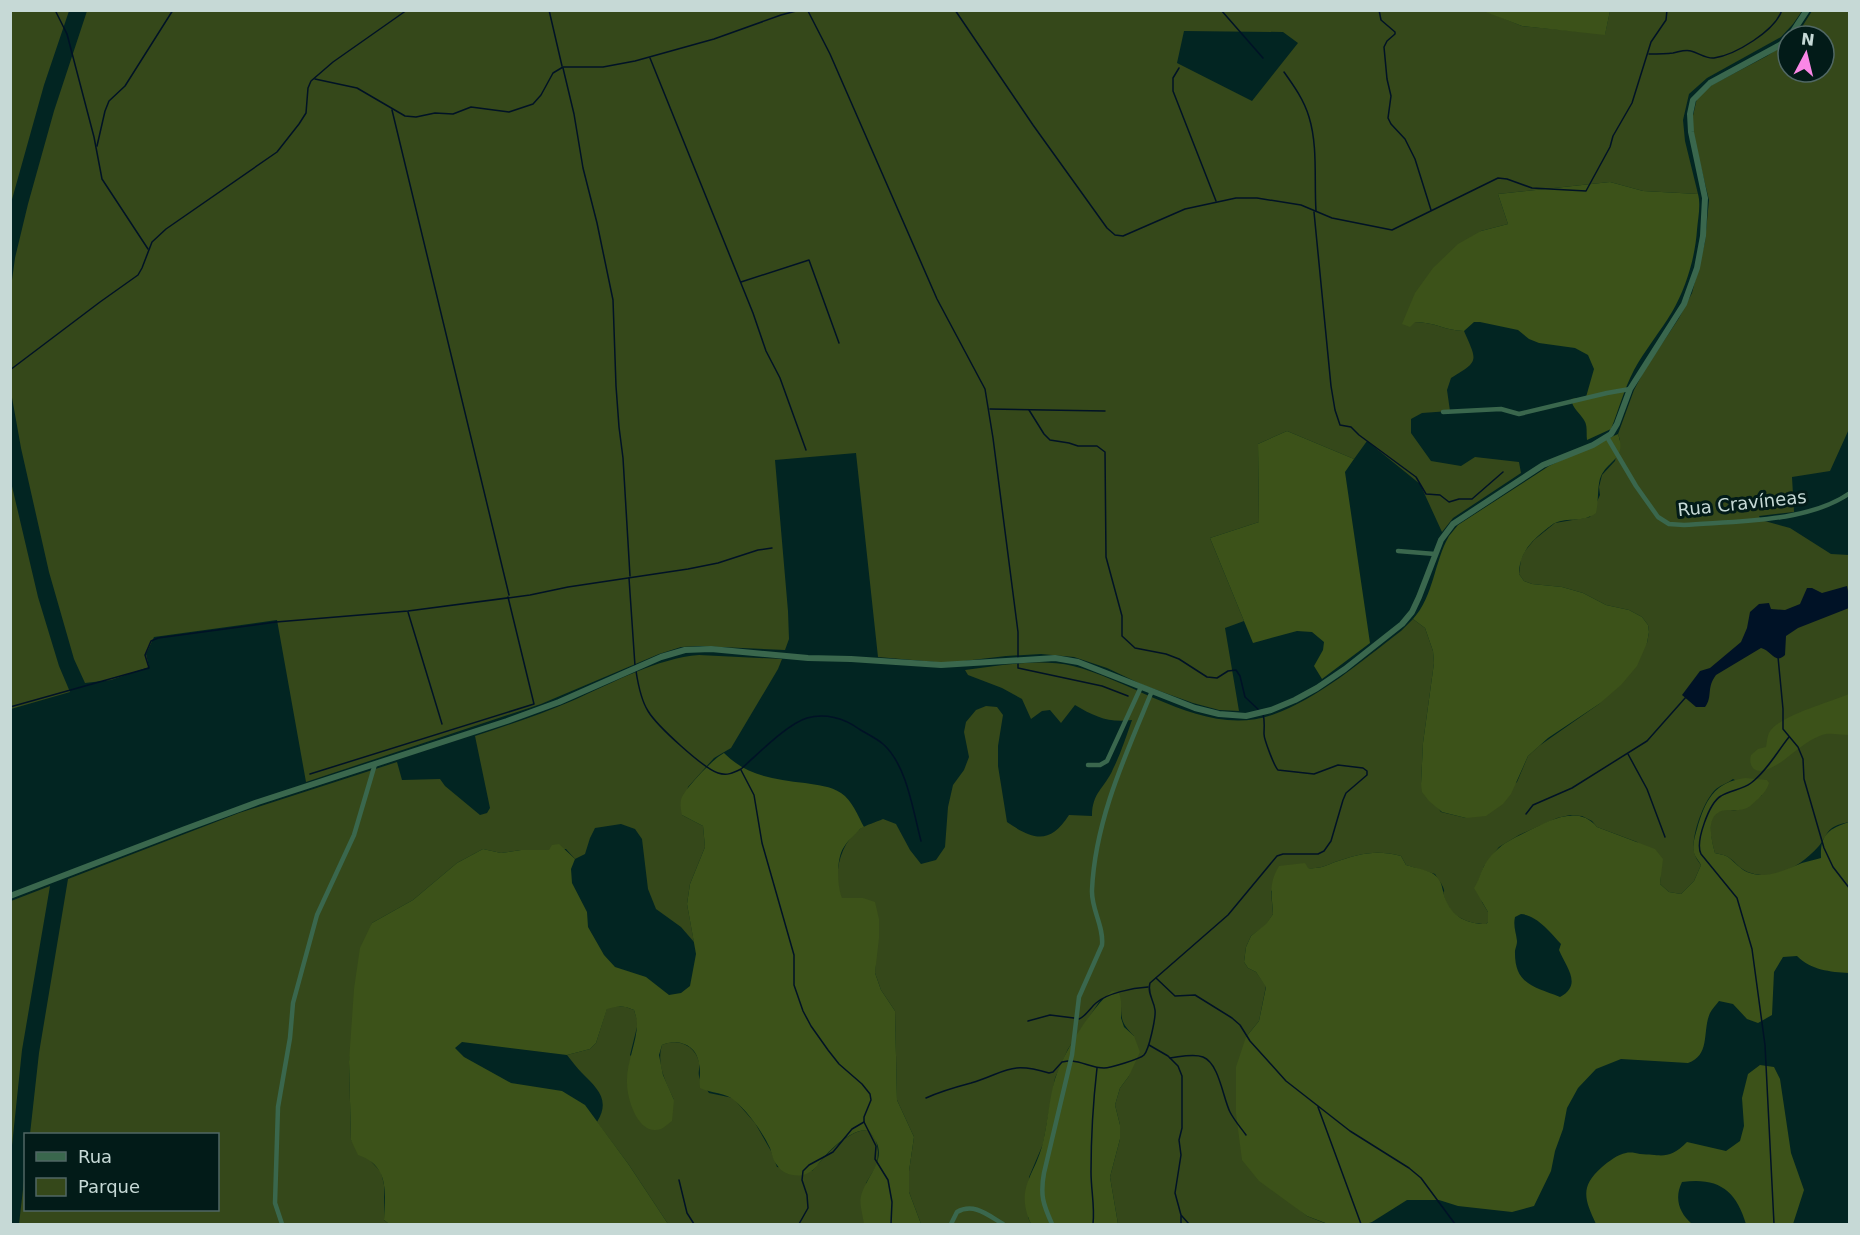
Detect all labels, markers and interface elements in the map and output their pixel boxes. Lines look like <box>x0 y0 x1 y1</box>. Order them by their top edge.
north arrow <box>1776 24 1836 84</box>
text: N <box>1800 29 1816 50</box>
street label: Rua Cravíneas <box>1677 486 1807 520</box>
legend <box>24 1133 219 1211</box>
text: Rua <box>78 1146 112 1167</box>
text: Parque <box>78 1176 140 1197</box>

